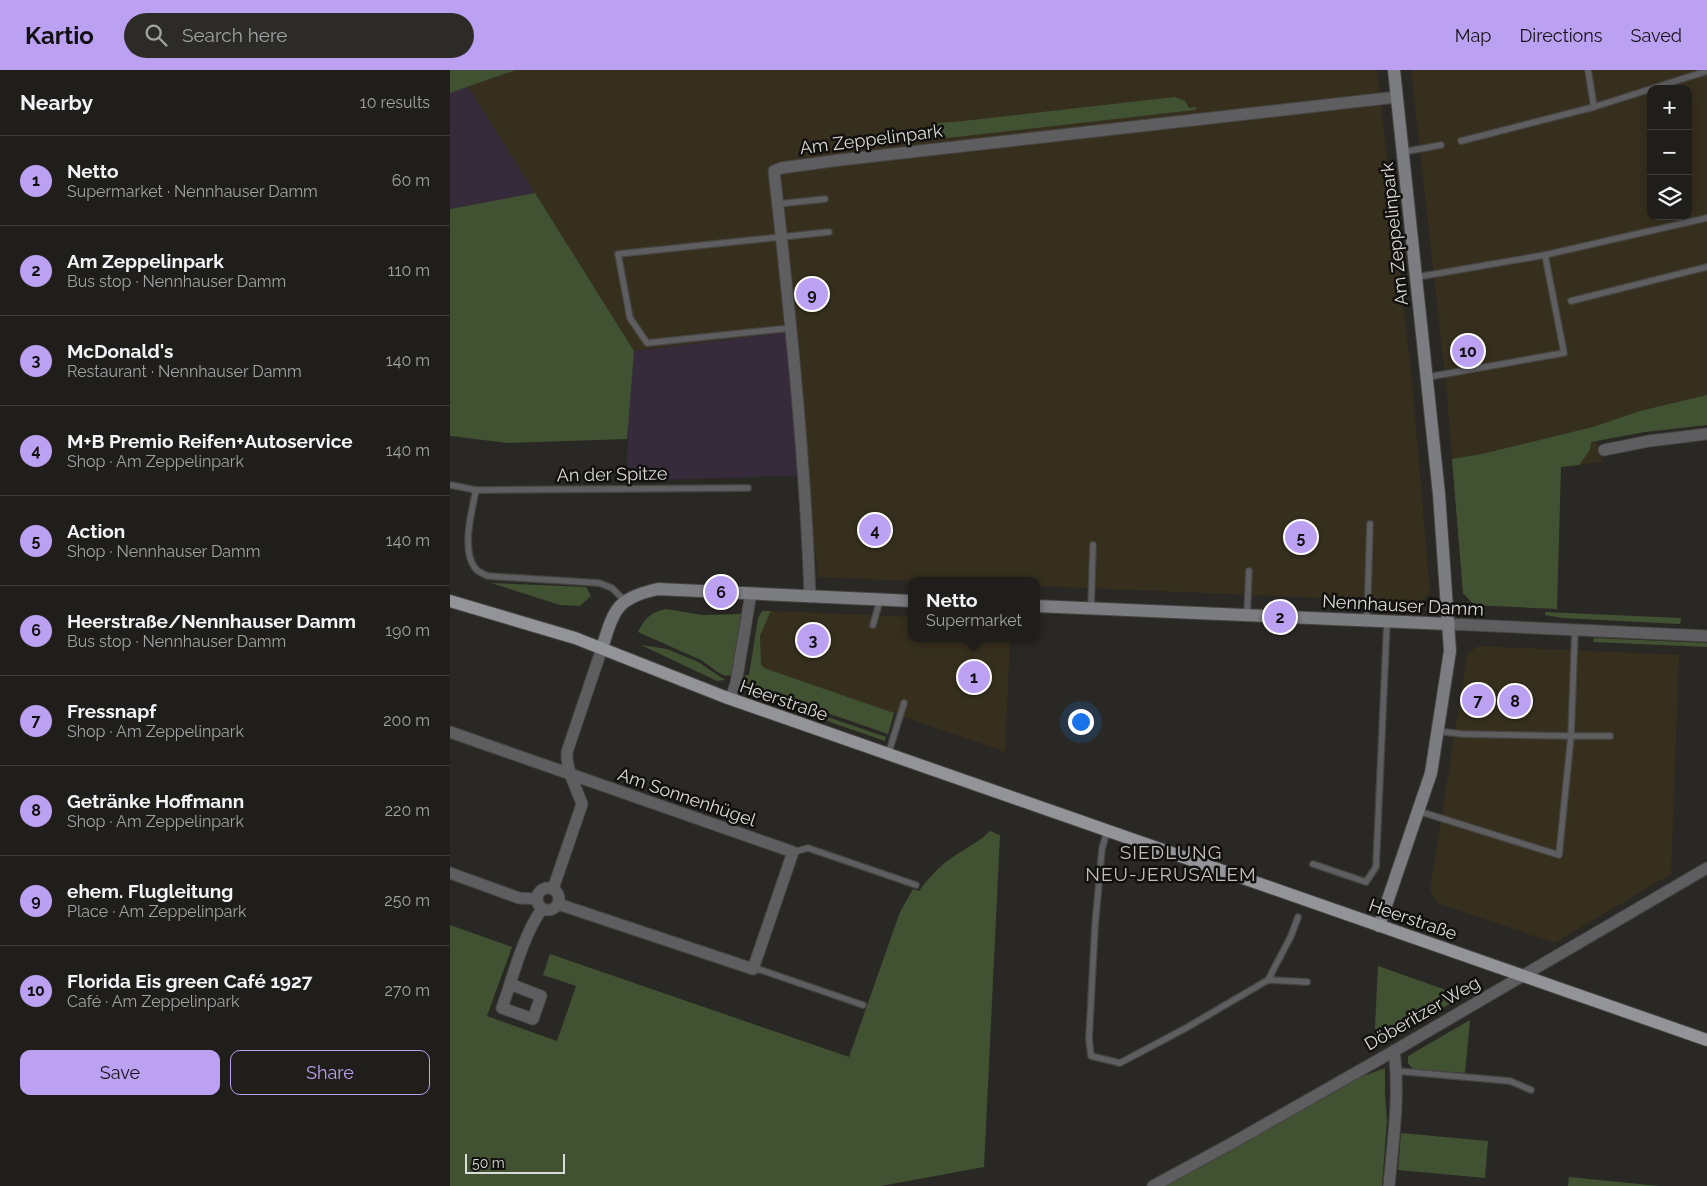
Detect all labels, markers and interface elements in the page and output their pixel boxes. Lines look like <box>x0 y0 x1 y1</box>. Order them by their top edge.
search box <box>124 13 474 58</box>
text: Kartio <box>25 21 94 50</box>
icon: search <box>142 21 170 49</box>
text: Search here <box>182 24 287 46</box>
text: Map <box>1455 25 1491 46</box>
text: Directions <box>1519 25 1603 46</box>
text: Saved <box>1631 25 1682 46</box>
map controls <box>1647 85 1692 220</box>
button: + <box>1647 85 1692 130</box>
text: Nearby <box>20 90 93 115</box>
text: 10 results <box>360 93 430 112</box>
street label: Am Zeppelinpark <box>798 120 944 158</box>
button: − <box>1647 130 1692 175</box>
text: Netto <box>67 160 119 182</box>
street label: Am Zeppelinpark <box>1376 161 1412 307</box>
text: 1 <box>32 171 40 190</box>
text: 60 m <box>392 171 430 190</box>
button: layers <box>1647 175 1692 220</box>
text: Supermarket · Nennhauser Damm <box>67 182 318 201</box>
text: Am Zeppelinpark <box>67 250 224 272</box>
text: 2 <box>31 261 41 280</box>
text: 110 m <box>388 261 430 280</box>
text: Bus stop · Nennhauser Damm <box>67 272 286 291</box>
pin: 9 <box>796 275 828 313</box>
pin: 10 <box>1452 332 1484 370</box>
text: McDonald's <box>67 340 173 362</box>
text: 3 <box>32 351 40 370</box>
text: 140 m <box>386 351 430 370</box>
text: Restaurant · Nennhauser Damm <box>67 362 302 381</box>
text: M+B Premio Reifen+Autoservice <box>67 430 353 452</box>
text: 4 <box>31 441 41 460</box>
text: 140 m <box>386 441 430 460</box>
text: Shop · Am Zeppelinpark <box>67 452 244 471</box>
street label: An der Spitze <box>556 463 668 485</box>
pin: 4 <box>859 511 891 549</box>
pin: 5 <box>1285 518 1317 556</box>
text: Action <box>67 520 125 542</box>
text: 5 <box>32 531 40 550</box>
text: 140 m <box>386 531 430 550</box>
text: Shop · Nennhauser Damm <box>67 542 260 561</box>
pin: 6 <box>705 573 737 611</box>
popup <box>908 577 1040 642</box>
text: Netto <box>926 589 978 611</box>
street label: Nennhauser Damm <box>1322 590 1484 620</box>
pin: 2 <box>1264 598 1296 636</box>
text: Heerstraße/Nennhauser Damm <box>67 610 356 632</box>
text: Supermarket <box>926 611 1022 630</box>
text: 6 <box>31 621 41 640</box>
text: 190 m <box>385 621 430 640</box>
pin: 3 <box>797 621 829 659</box>
text: Bus stop · Nennhauser Damm <box>67 632 286 651</box>
pin: 1 <box>958 658 990 696</box>
street label: Heerstraße <box>737 675 831 725</box>
pin: 7 <box>1462 681 1494 719</box>
pin: 8 <box>1499 682 1531 720</box>
text: Fressnapf <box>67 700 156 722</box>
your location <box>1068 709 1094 735</box>
text: 7 <box>32 711 40 730</box>
text: 200 m <box>383 711 430 730</box>
text: Shop · Am Zeppelinpark <box>67 722 244 741</box>
street label: Am Sonnenhügel <box>615 764 759 831</box>
text: Getränke Hoffmann <box>67 790 244 812</box>
text: 8 <box>31 801 41 820</box>
text: 220 m <box>385 801 430 820</box>
text: Shop · Am Zeppelinpark <box>67 812 244 831</box>
district label: SIEDLUNG NEU-JERUSALEM <box>1085 841 1257 885</box>
text: ehem. Flugleitung <box>67 880 233 902</box>
text: 9 <box>31 891 41 910</box>
text: 250 m <box>384 891 430 910</box>
street label: Heerstraße <box>1366 894 1460 944</box>
text: Place · Am Zeppelinpark <box>67 902 247 921</box>
text: Florida Eis green Café 1927 <box>67 970 312 992</box>
street label: Döberitzer Weg <box>1360 971 1484 1055</box>
text: 10 <box>27 981 45 1000</box>
text: 270 m <box>385 981 430 1000</box>
text: Café · Am Zeppelinpark <box>67 992 240 1011</box>
button: Save <box>20 1050 220 1095</box>
button: Share <box>230 1050 430 1095</box>
scale bar <box>465 1151 565 1174</box>
text: 50 m <box>472 1155 505 1171</box>

